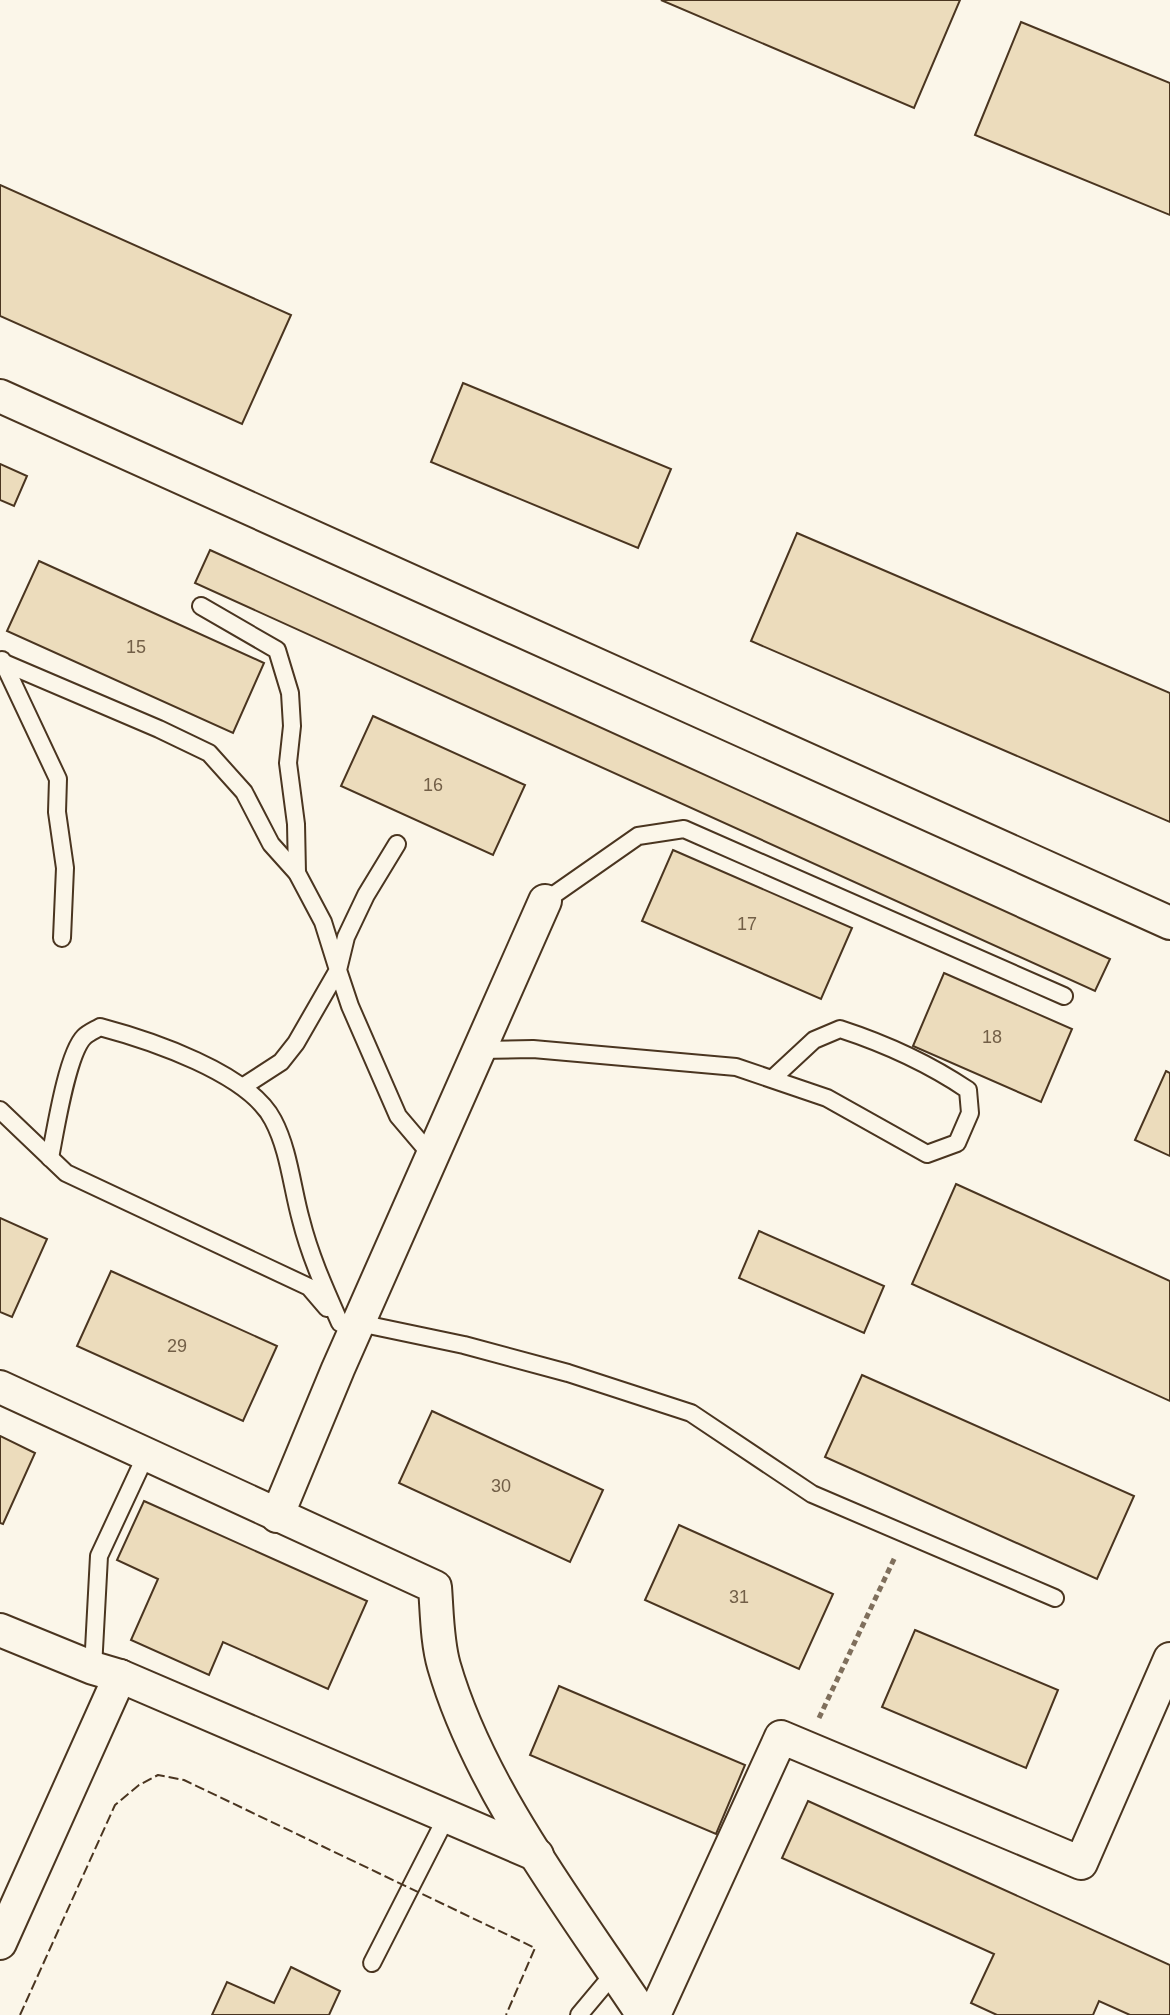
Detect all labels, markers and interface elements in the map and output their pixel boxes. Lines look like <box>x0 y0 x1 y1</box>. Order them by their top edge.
house number: 15 <box>126 637 146 657</box>
house number: 16 <box>423 775 443 795</box>
house number: 17 <box>737 914 757 934</box>
house number: 18 <box>982 1027 1002 1047</box>
house number: 29 <box>167 1336 187 1356</box>
house number: 30 <box>491 1476 511 1496</box>
house number: 31 <box>729 1587 749 1607</box>

